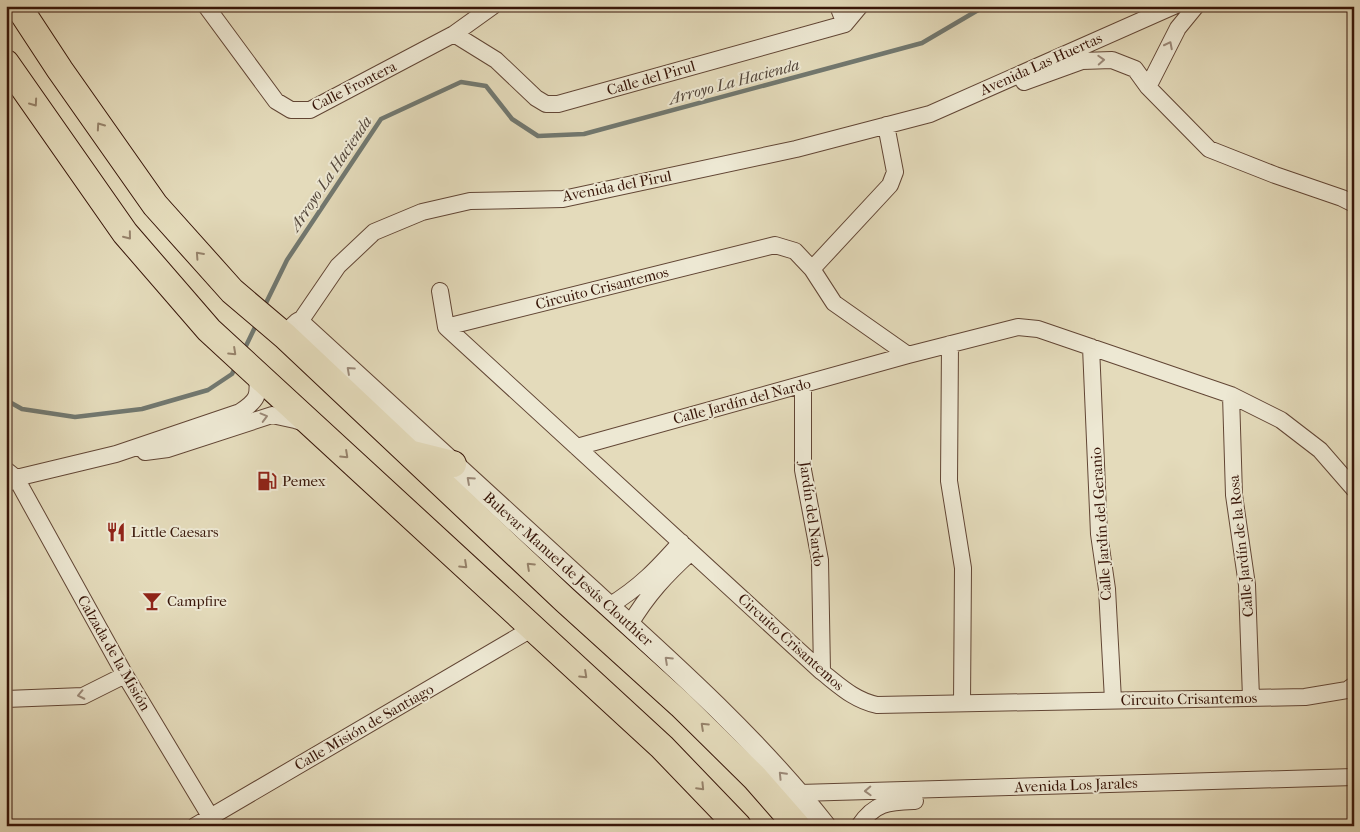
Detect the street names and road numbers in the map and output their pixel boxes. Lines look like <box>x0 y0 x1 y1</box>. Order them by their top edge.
street label: Avenida Las Huertas <box>976 29 1105 99</box>
street label: Calle Frontera <box>309 57 400 115</box>
street label: Calle del Pirul <box>605 57 697 99</box>
street label: Avenida del Pirul <box>560 167 673 206</box>
street label: Circuito Crisantemos <box>534 263 671 313</box>
street label: Calle Jardín del Nardo <box>671 374 813 428</box>
street label: Calle Jardín del Geranio <box>1087 446 1115 601</box>
street label: Jardín del Nardo <box>796 459 828 568</box>
street label: Calle Jardín de la Rosa <box>1224 473 1257 618</box>
street label: Bulevar Manuel de Jesús Clouthier <box>479 488 657 650</box>
street label: Circuito Crisantemos <box>734 590 848 695</box>
street label: Calzada de la Misión <box>74 592 155 714</box>
street label: Calle Misión de Santiago <box>291 680 437 774</box>
street label: Circuito Crisantemos <box>1121 689 1258 709</box>
street label: Avenida Los Jarales <box>1013 774 1138 796</box>

